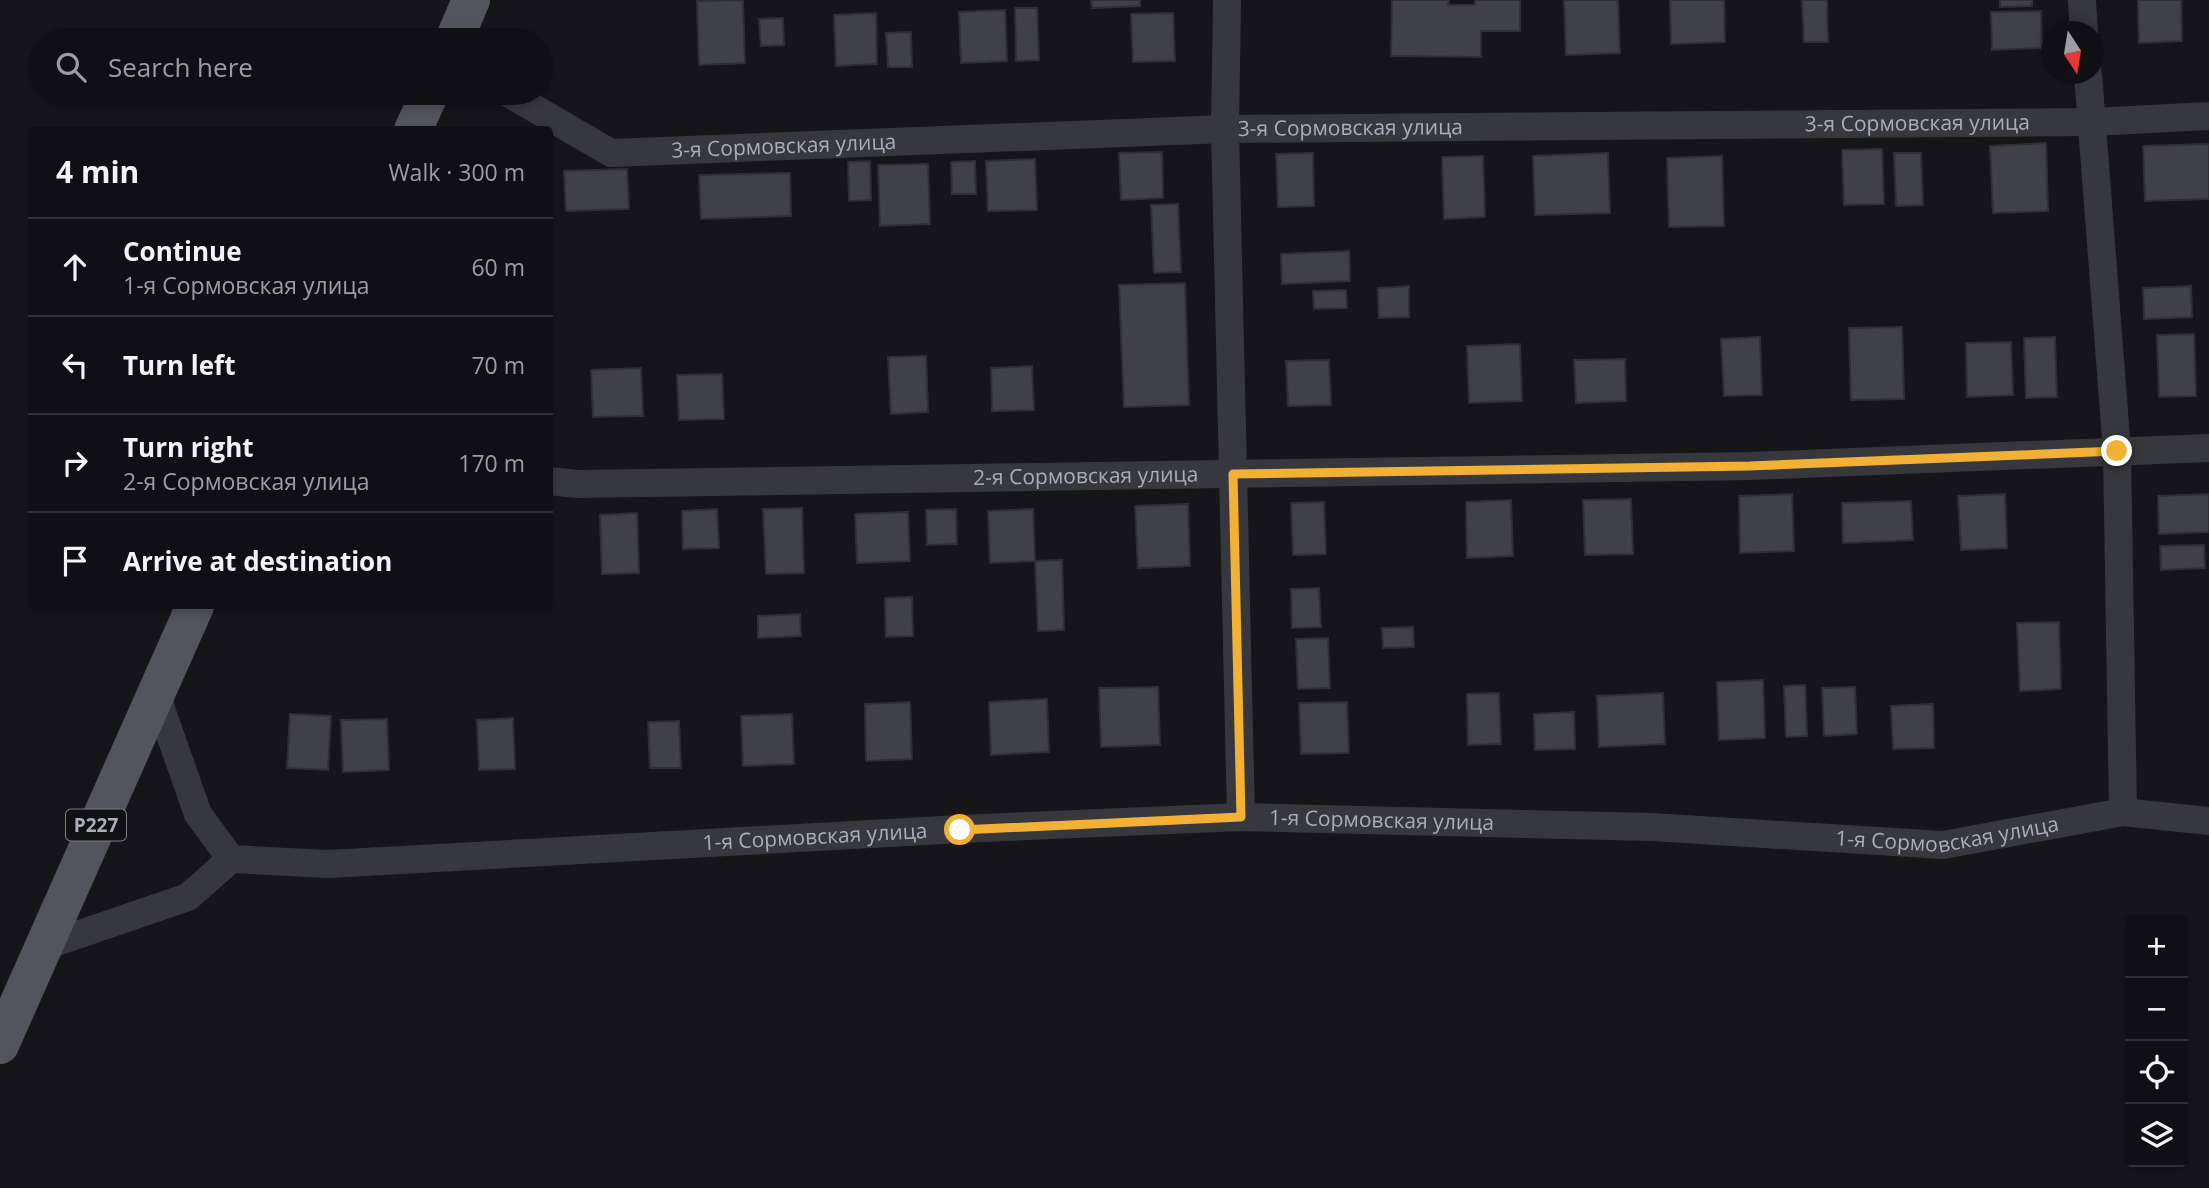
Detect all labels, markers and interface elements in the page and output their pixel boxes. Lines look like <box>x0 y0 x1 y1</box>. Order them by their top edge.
north arrow <box>2041 21 2104 84</box>
search box <box>28 28 553 105</box>
icon: search <box>52 48 90 86</box>
text: Search here <box>108 49 253 85</box>
street label: 3-я Сормовская улица <box>1805 107 2030 137</box>
street label: 3-я Сормовская улица <box>1238 112 1463 142</box>
street label: 3-я Сормовская улица <box>671 127 897 164</box>
text: 4 min <box>56 151 139 192</box>
text: Walk · 300 m <box>388 156 525 188</box>
text: Continue <box>123 233 242 269</box>
icon: ahead <box>56 248 94 286</box>
text: 60 m <box>471 251 525 283</box>
text: 1-я Сормовская улица <box>123 269 369 301</box>
icon: left <box>56 346 94 384</box>
text: Turn left <box>123 347 235 383</box>
text: 70 m <box>471 349 525 381</box>
text: Turn right <box>123 429 254 465</box>
route end <box>2101 435 2132 466</box>
icon: right <box>56 444 94 482</box>
text: 170 m <box>458 447 525 479</box>
street label: 2-я Сормовская улица <box>973 459 1199 491</box>
text: 2-я Сормовская улица <box>123 465 369 497</box>
icon: arrive <box>56 542 94 580</box>
text: Arrive at destination <box>123 543 392 579</box>
street label: 1-я Сормовская улица <box>1269 803 1494 836</box>
street label: 1-я Сормовская улица <box>1835 809 2061 859</box>
road number: Р227 <box>66 810 126 840</box>
route start <box>944 814 975 845</box>
street label: 1-я Сормовская улица <box>702 816 928 856</box>
map controls <box>2125 915 2188 1167</box>
button: + <box>2125 915 2188 978</box>
button: − <box>2125 978 2188 1041</box>
button: locate <box>2125 1041 2188 1104</box>
button: layers <box>2125 1104 2188 1167</box>

